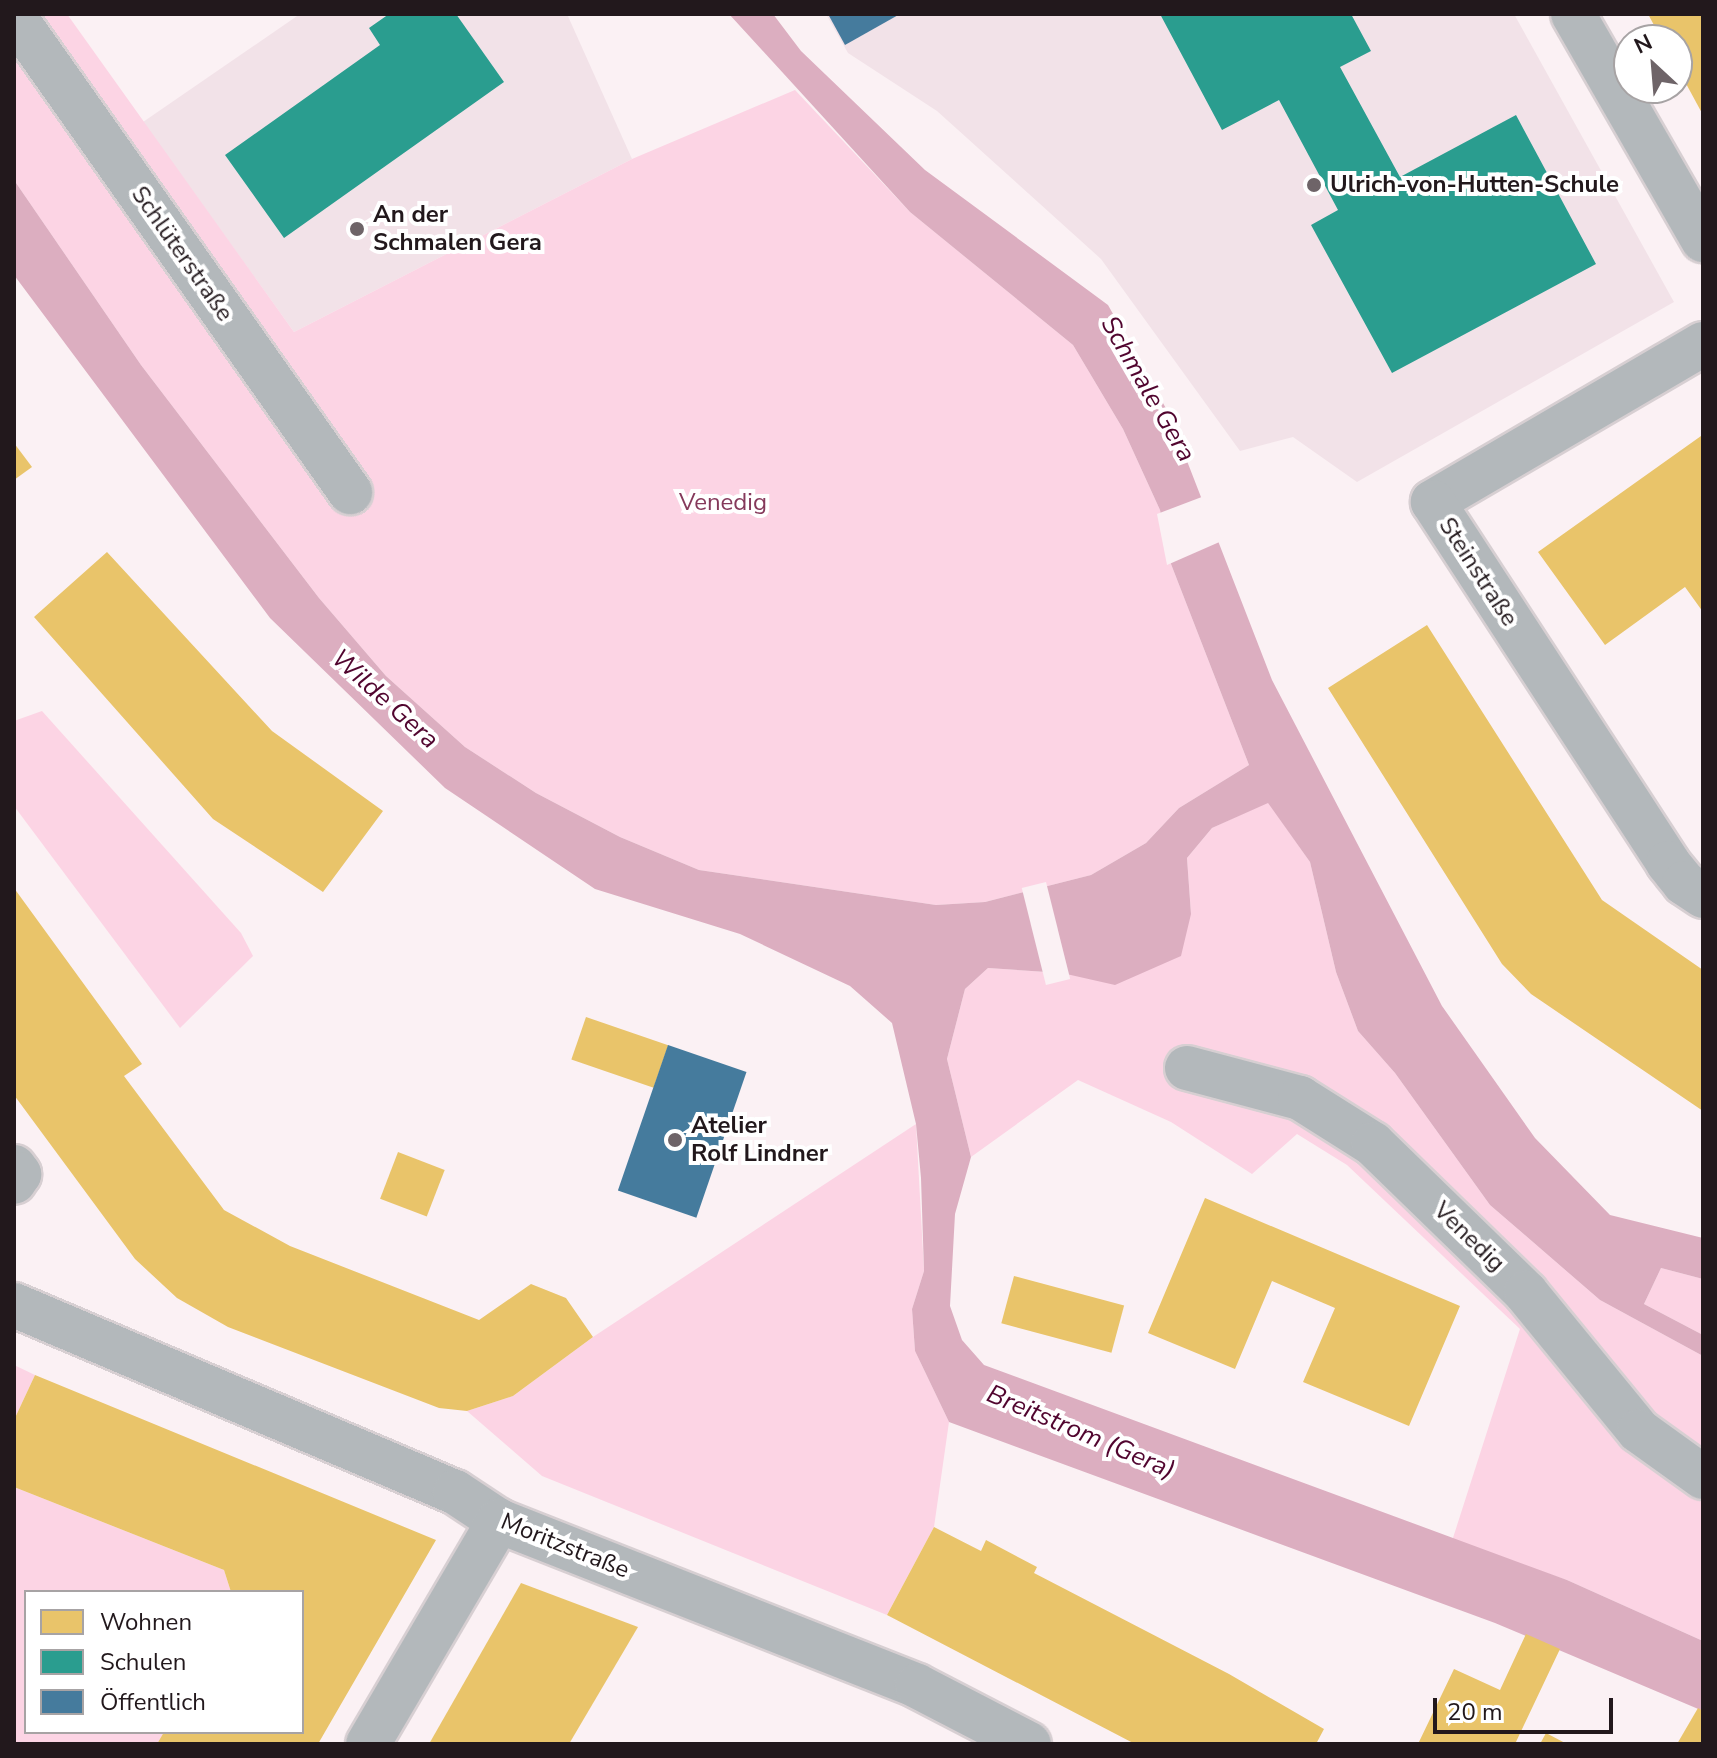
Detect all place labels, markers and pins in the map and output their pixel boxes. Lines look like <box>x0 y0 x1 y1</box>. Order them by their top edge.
place label: Ulrich-von-Hutten-Schule <box>1330 171 1619 199</box>
marker: Ulrich-von-Hutten-Schule <box>1305 176 1323 194</box>
place label: An der Schmalen Gera <box>373 201 542 257</box>
marker: An der Schmalen Gera <box>348 220 366 238</box>
place label: Atelier Rolf Lindner <box>691 1112 828 1168</box>
marker: Atelier Rolf Lindner <box>666 1131 684 1149</box>

